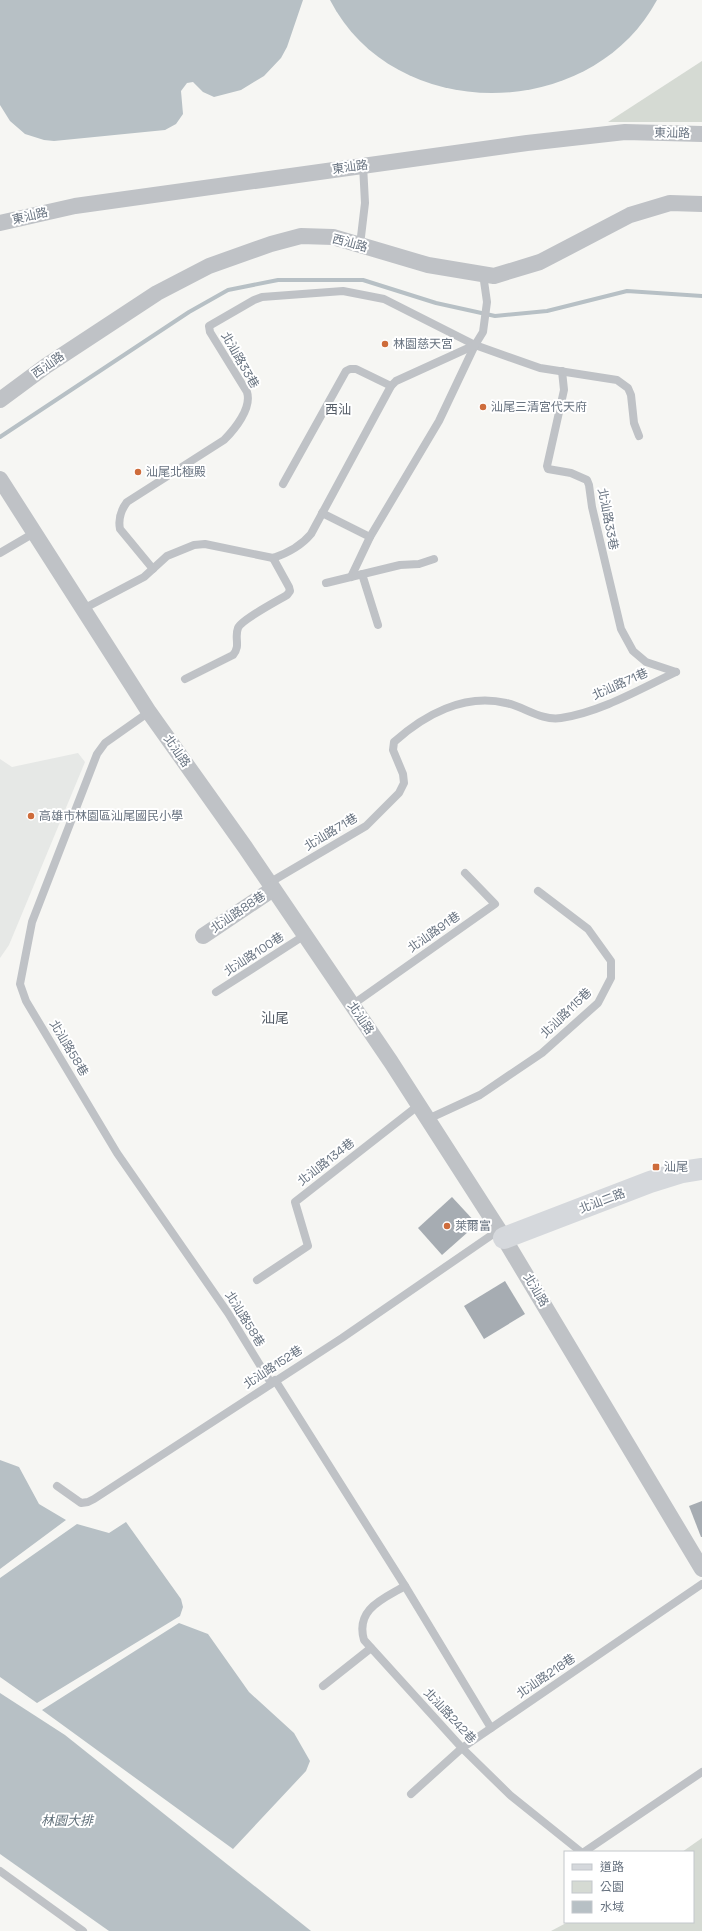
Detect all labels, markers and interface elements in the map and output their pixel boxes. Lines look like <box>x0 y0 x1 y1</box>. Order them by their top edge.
street label: 東汕路 <box>654 125 690 141</box>
street label: 東汕路 <box>331 157 369 177</box>
street label: 東汕路 <box>11 204 49 228</box>
street label: 西汕路 <box>331 231 369 255</box>
street label: 北汕路33巷 <box>217 329 263 391</box>
place label: 林園慈天宮 <box>393 336 453 352</box>
marker: 林園慈天宮 <box>380 339 390 349</box>
street label: 西汕路 <box>29 348 67 382</box>
place label: 汕尾三清宮代天府 <box>491 399 587 415</box>
district label: 西汕 <box>325 401 351 418</box>
marker: 汕尾三清宮代天府 <box>478 402 488 412</box>
place label: 汕尾北極殿 <box>146 464 206 480</box>
marker: 汕尾北極殿 <box>133 467 143 477</box>
street label: 北汕路33巷 <box>594 487 622 551</box>
street label: 北汕路71巷 <box>589 665 651 703</box>
street label: 北汕路 <box>160 732 194 770</box>
place label: 高雄市林園區汕尾國民小學 <box>39 808 183 824</box>
street label: 北汕路71巷 <box>301 810 361 854</box>
marker: 高雄市林園區汕尾國民小學 <box>26 811 36 821</box>
street label: 北汕路88巷 <box>207 888 269 936</box>
street label: 北汕路91巷 <box>405 908 463 956</box>
street label: 北汕路100巷 <box>221 929 287 979</box>
street label: 北汕路115巷 <box>537 985 595 1041</box>
street label: 北汕路 <box>344 999 378 1037</box>
district label: 汕尾 <box>261 1009 289 1027</box>
street label: 北汕路58巷 <box>46 1017 92 1079</box>
street label: 北汕路134巷 <box>294 1135 358 1189</box>
place label: 汕尾 <box>664 1159 688 1175</box>
marker: 汕尾 <box>651 1162 661 1172</box>
street label: 北汕二路 <box>577 1185 627 1217</box>
place label: 萊爾富 <box>455 1218 491 1234</box>
marker: 萊爾富 <box>442 1221 452 1231</box>
street label: 北汕路 <box>520 1270 552 1310</box>
street label: 北汕路58巷 <box>222 1288 268 1350</box>
street label: 北汕路152巷 <box>240 1342 306 1392</box>
street label: 北汕路218巷 <box>513 1650 579 1702</box>
street label: 北汕路242巷 <box>420 1685 480 1747</box>
water label: 林園大排 <box>41 1812 95 1829</box>
legend <box>564 1851 694 1923</box>
text: 道路 <box>600 1859 624 1875</box>
text: 公園 <box>600 1879 624 1895</box>
text: 水域 <box>600 1899 624 1915</box>

